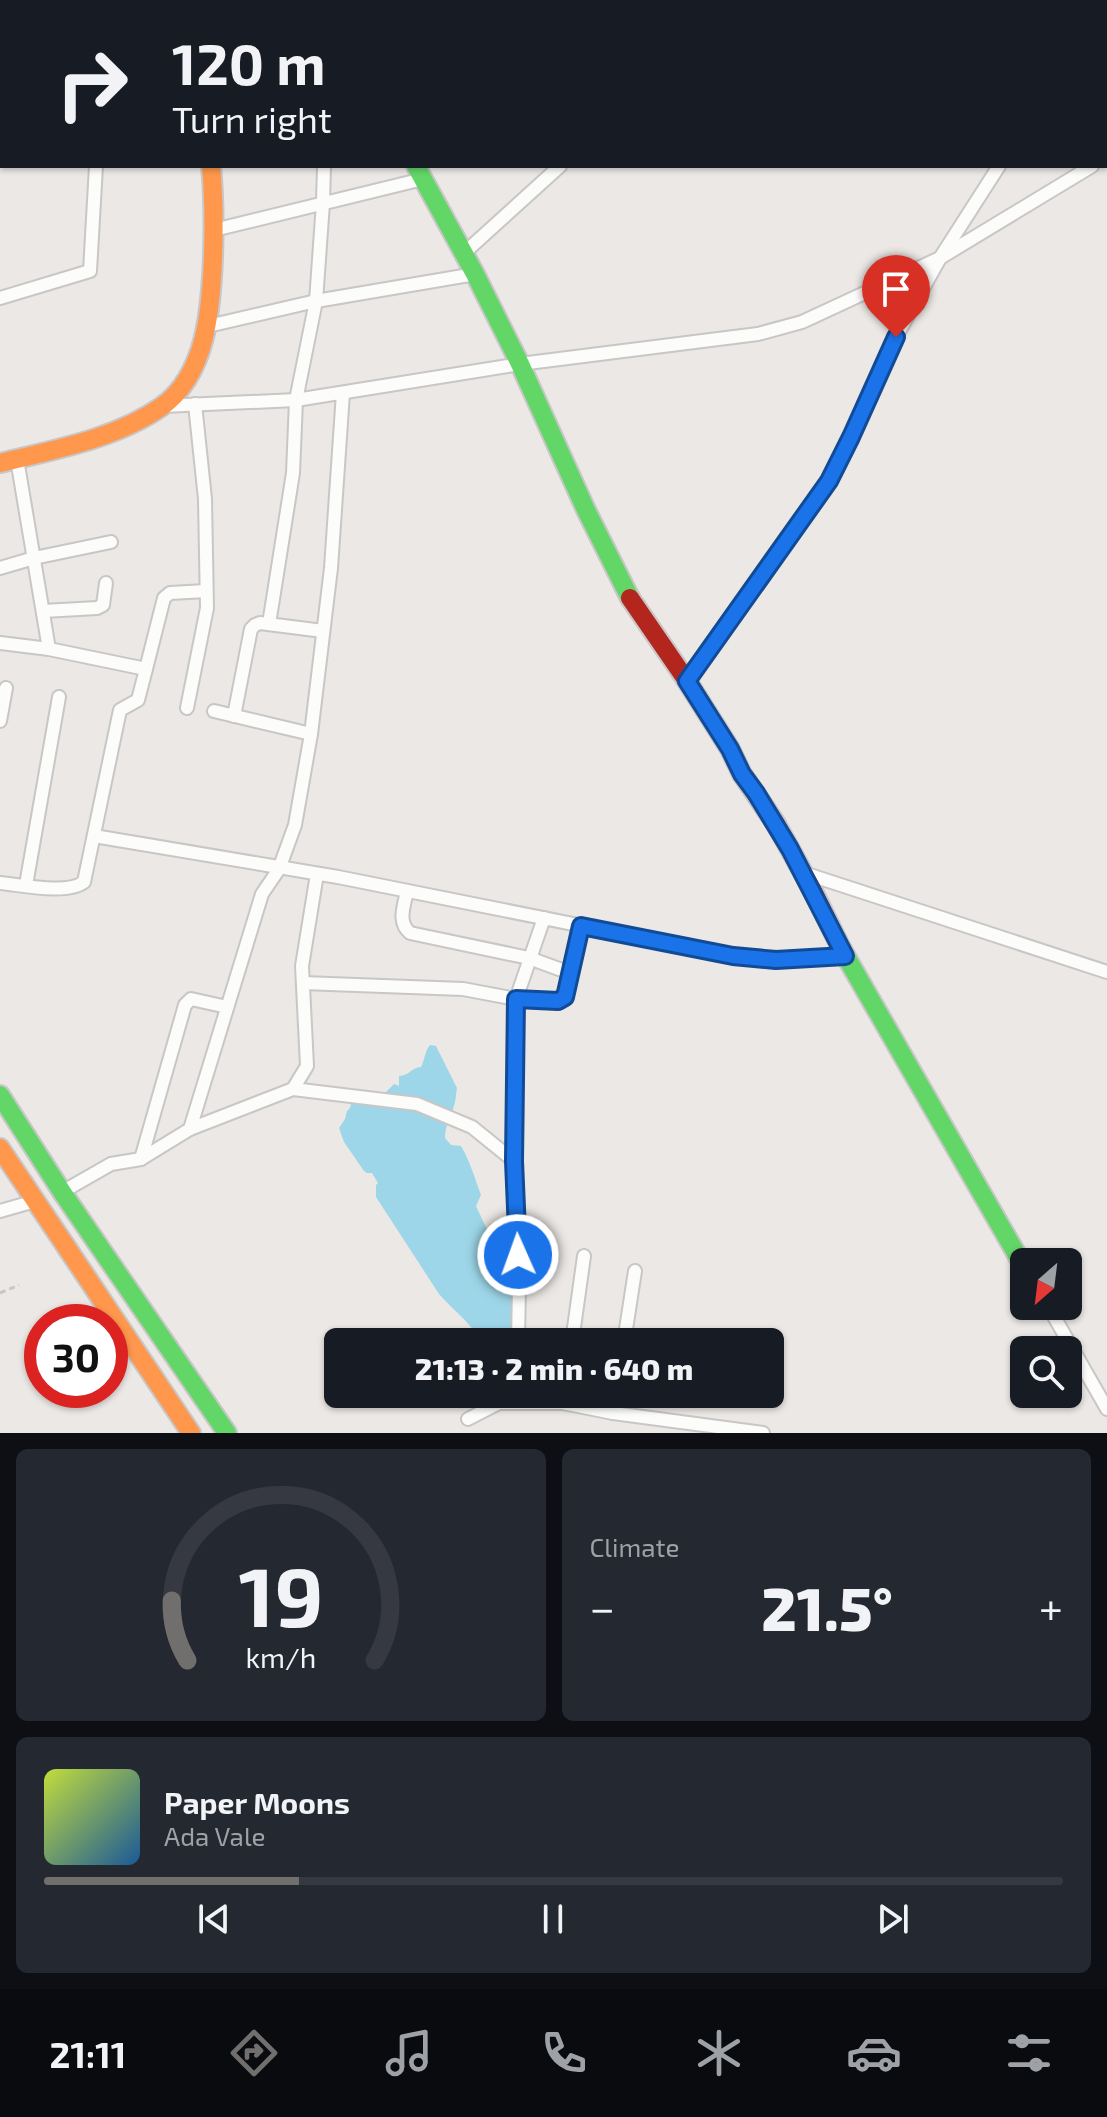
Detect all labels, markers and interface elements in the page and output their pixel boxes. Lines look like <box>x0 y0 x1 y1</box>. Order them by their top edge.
text: 120 m <box>172 29 326 96</box>
icon: right <box>40 32 144 136</box>
text: Turn right <box>172 97 332 140</box>
pin <box>862 255 930 337</box>
icon: arrive <box>874 267 918 311</box>
position arrow <box>476 1213 560 1297</box>
north arrow <box>1010 1248 1082 1320</box>
map controls <box>1010 1248 1082 1408</box>
speed limit sign: 30 <box>24 1304 128 1408</box>
button: search <box>1010 1336 1082 1408</box>
text: 21:13 · 2 min · 640 m <box>415 1350 693 1386</box>
text: Climate <box>590 1531 679 1562</box>
text: 19 <box>238 1544 323 1644</box>
text: 21.5° <box>761 1571 893 1643</box>
text: − <box>590 1580 615 1633</box>
text: + <box>1039 1580 1063 1633</box>
text: km/h <box>245 1639 316 1674</box>
text: Paper Moons <box>164 1784 350 1820</box>
text: Ada Vale <box>164 1820 266 1851</box>
icon: previous <box>192 1897 236 1941</box>
icon: pause <box>531 1897 575 1941</box>
icon: next <box>871 1897 915 1941</box>
icon: directions <box>226 2025 282 2081</box>
icon: music <box>381 2025 437 2081</box>
icon: phone <box>536 2025 592 2081</box>
icon: climate <box>691 2025 747 2081</box>
icon: car <box>846 2025 902 2081</box>
icon: filters <box>1001 2025 1057 2081</box>
text: 21:11 <box>50 2032 126 2075</box>

